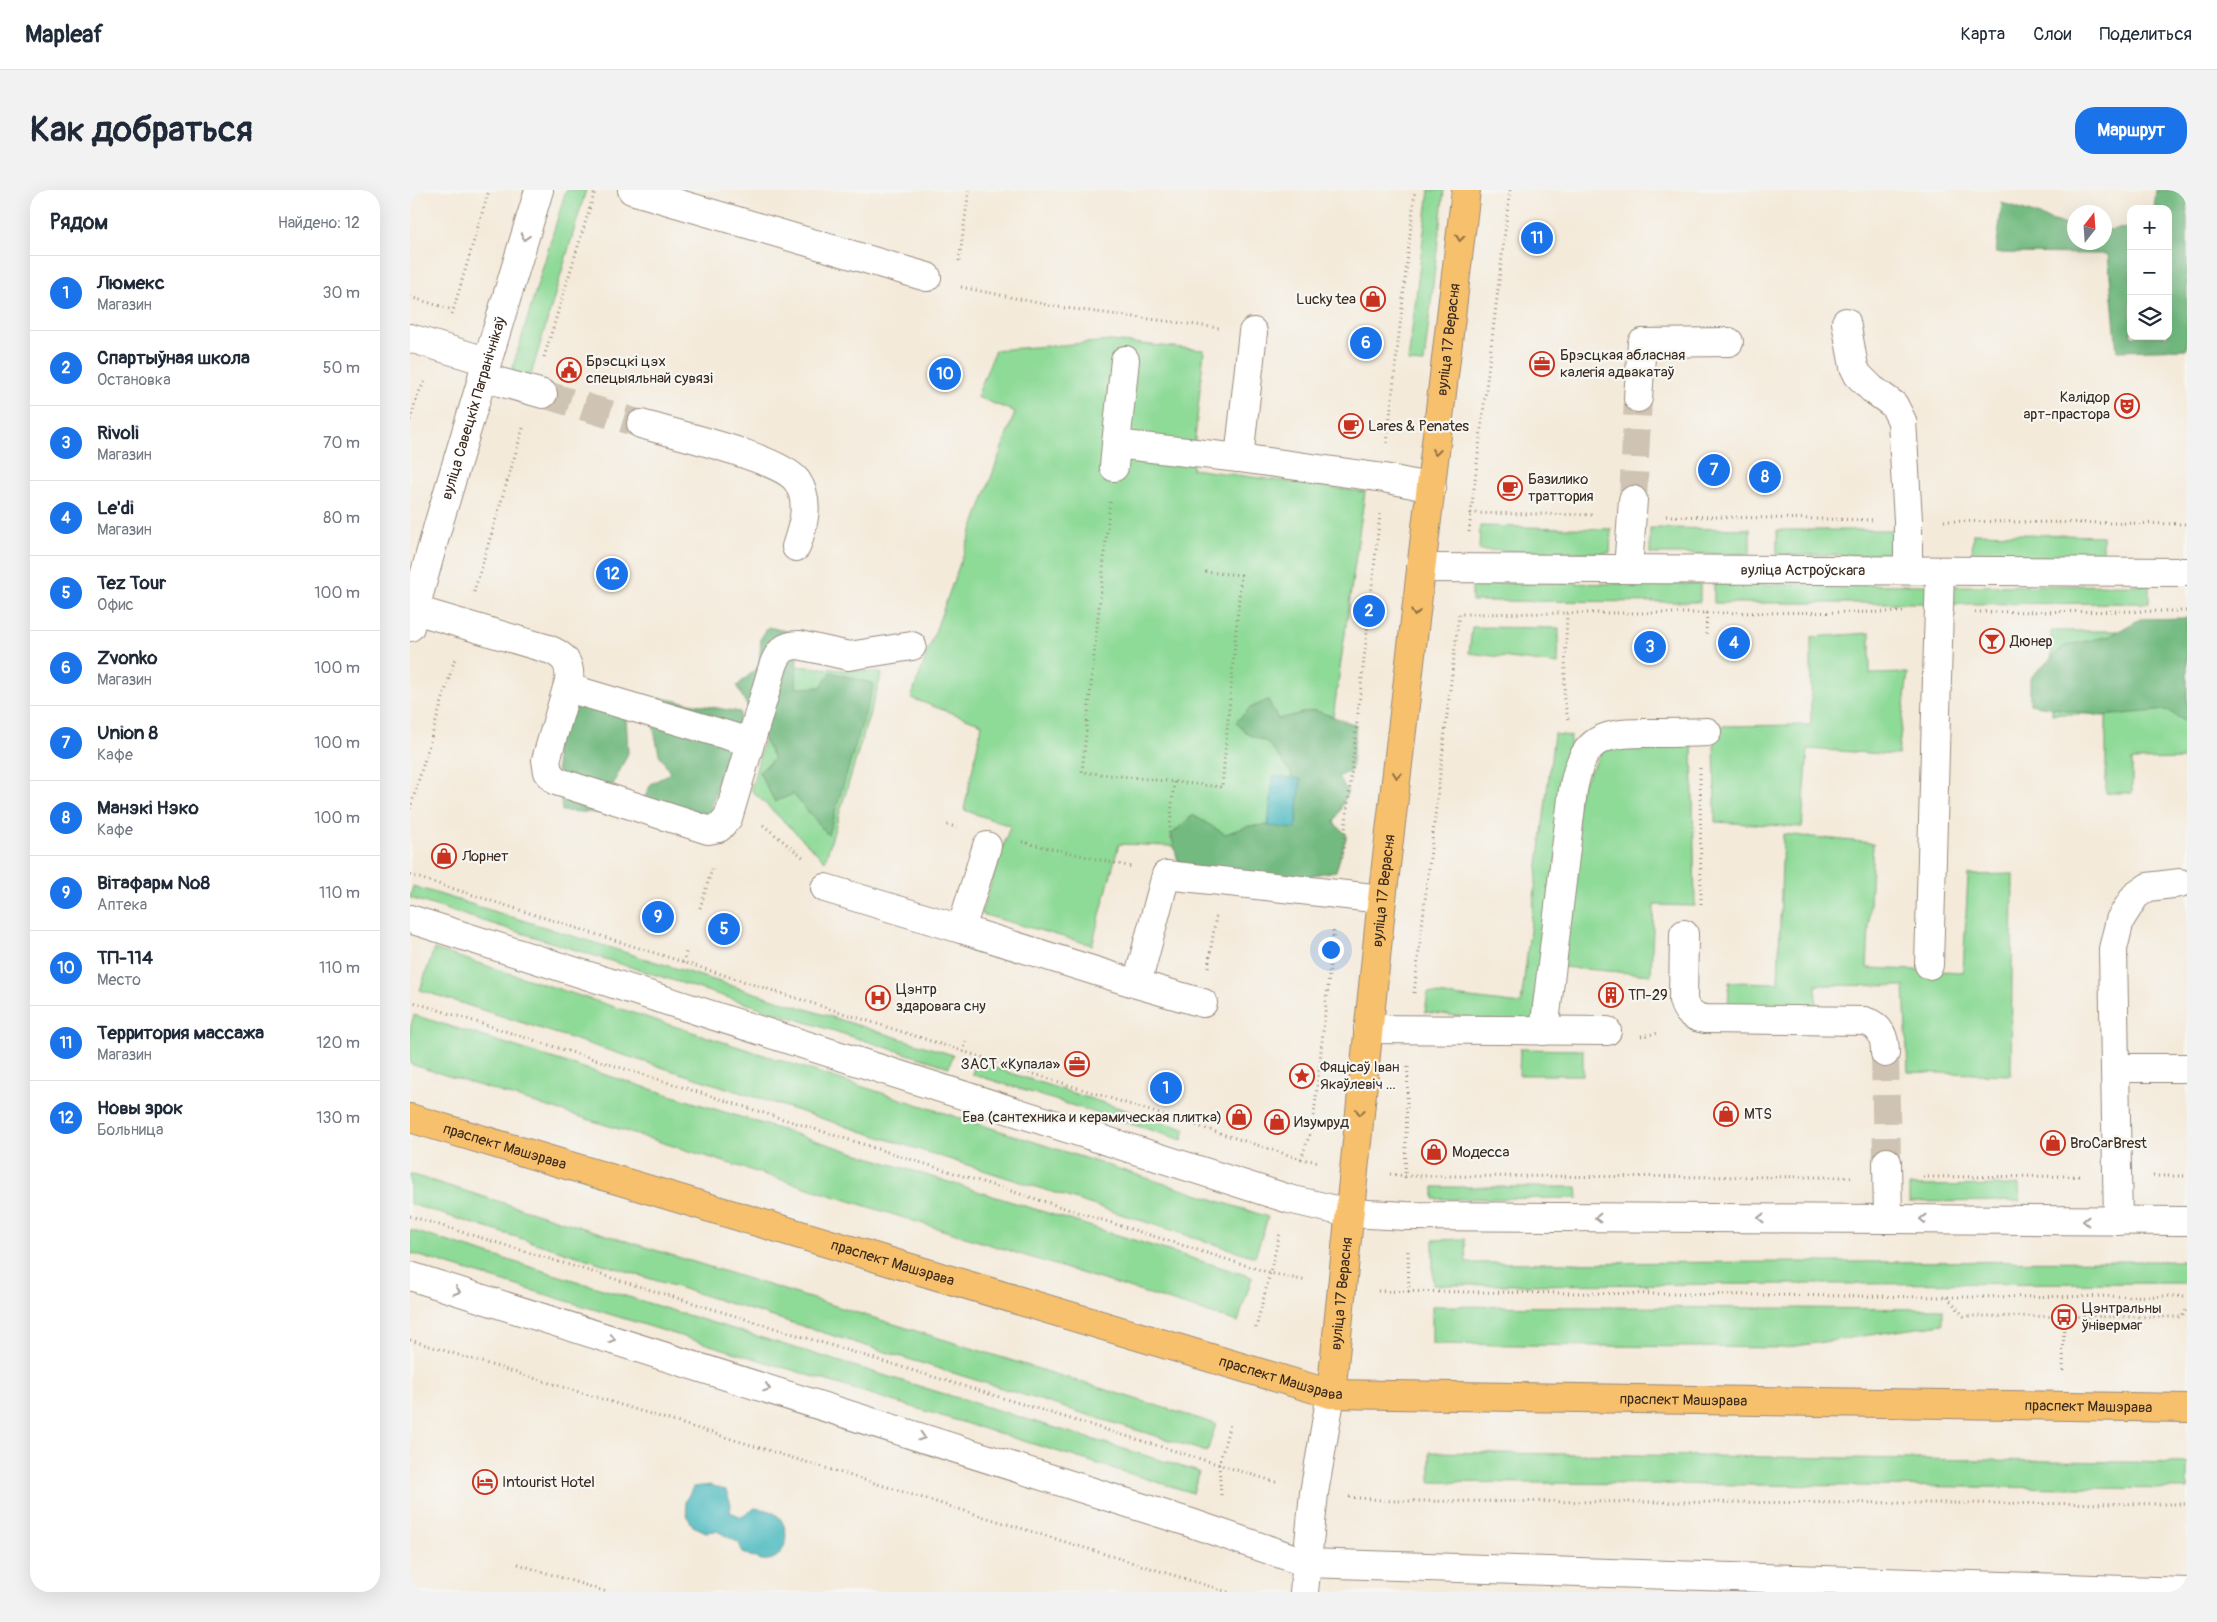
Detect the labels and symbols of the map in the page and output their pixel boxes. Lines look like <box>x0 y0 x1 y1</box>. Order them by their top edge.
north arrow <box>2067 205 2112 250</box>
pin: 11 <box>1521 219 1553 257</box>
one-way arrow <box>520 232 530 240</box>
one-way arrow <box>1455 235 1466 243</box>
street label: вуліца 17 Верасня <box>1433 282 1465 397</box>
shop icon: Lucky tea <box>1360 286 1386 312</box>
place label: Lucky tea <box>1296 290 1356 309</box>
street label: вуліца Савецкіх Пагранічнікаў <box>437 314 510 502</box>
pin: 6 <box>1350 324 1382 362</box>
place label: Брэсцкая абласная калегія адвакатаў <box>1560 346 1685 382</box>
office icon: Брэсцкая абласная калегія адвакатаў <box>1529 351 1555 377</box>
place label: Брэсцкі цэх спецыяльнай сувязі <box>586 352 713 388</box>
pin: 10 <box>929 355 961 393</box>
public building icon: Брэсцкі цэх спецыяльнай сувязі <box>556 357 582 383</box>
place label: Калідор арт-прастора <box>2023 388 2110 424</box>
theatre icon: Калідор арт-прастора <box>2114 393 2140 419</box>
cafe icon: Lares & Penates <box>1338 413 1364 439</box>
place label: Lares & Penates <box>1368 417 1469 436</box>
one-way arrow <box>1431 448 1442 456</box>
pin: 7 <box>1698 451 1730 489</box>
pin: 8 <box>1749 458 1781 496</box>
place label: Базилико траттория <box>1528 470 1593 506</box>
cafe icon: Базилико траттория <box>1497 475 1523 501</box>
pin: 12 <box>596 555 628 593</box>
street label: вуліца Астроўскага <box>1741 561 1865 580</box>
pin: 2 <box>1353 592 1385 630</box>
one-way arrow <box>1410 610 1421 618</box>
pin: 4 <box>1718 624 1750 662</box>
pin: 3 <box>1634 628 1666 666</box>
bar icon: Дюнер <box>1979 628 2005 654</box>
place label: Дюнер <box>2009 632 2053 651</box>
one-way arrow <box>1392 771 1403 779</box>
street label: вуліца 17 Верасня <box>1368 833 1400 948</box>
shop icon: Лорнет <box>431 843 457 869</box>
place label: Лорнет <box>461 847 509 866</box>
pin: 9 <box>642 898 674 936</box>
pin: 5 <box>708 910 740 948</box>
your location <box>1318 937 1344 963</box>
place label: Цэнтр здаровага сну <box>896 980 986 1016</box>
building icon: ТП-29 <box>1598 982 1624 1008</box>
hospital icon: Цэнтр здаровага сну <box>865 985 891 1011</box>
place label: ТП-29 <box>1628 986 1668 1005</box>
office icon: ЗАСТ «Купала» <box>1064 1051 1090 1077</box>
place label: ЗАСТ «Купала» <box>961 1055 1060 1074</box>
place label: Фяцісаў Іван Якаўлевіч ... <box>1320 1058 1400 1094</box>
place icon: Фяцісаў Іван Якаўлевіч ... <box>1289 1063 1315 1089</box>
pin: 1 <box>1150 1069 1182 1107</box>
shop icon: MTS <box>1713 1101 1739 1127</box>
shop icon: Ева (сантехника и керамическая плитка) <box>1226 1104 1252 1130</box>
place label: MTS <box>1744 1105 1772 1124</box>
place label: Ева (сантехника и керамическая плитка) <box>962 1108 1222 1127</box>
shop icon: Изумруд <box>1264 1109 1290 1135</box>
one-way arrow <box>1355 1109 1366 1117</box>
place label: Изумруд <box>1294 1113 1349 1132</box>
street label: праспект Машэрава <box>441 1119 569 1174</box>
shop icon: BroCarBrest <box>2040 1130 2066 1156</box>
place label: BroCarBrest <box>2070 1134 2148 1153</box>
shop icon: Модесса <box>1421 1139 1447 1165</box>
place label: Модесса <box>1452 1143 1509 1162</box>
one-way arrow <box>1594 1212 1602 1223</box>
one-way arrow <box>1757 1213 1764 1223</box>
one-way arrow <box>1919 1214 1927 1225</box>
one-way arrow <box>2082 1216 2090 1226</box>
street label: праспект Машэрава <box>829 1236 957 1291</box>
street label: вуліца 17 Верасня <box>1327 1236 1357 1351</box>
one-way arrow <box>452 1285 460 1295</box>
place label: Цэнтральны ўнівермаг <box>2081 1299 2162 1335</box>
bus stop icon: Цэнтральны ўнівермаг <box>2051 1304 2077 1330</box>
one-way arrow <box>607 1333 615 1343</box>
street label: праспект Машэрава <box>1217 1352 1343 1404</box>
one-way arrow <box>762 1382 770 1392</box>
street label: праспект Машэрава <box>1619 1390 1748 1411</box>
street label: праспект Машэрава <box>2024 1396 2153 1417</box>
one-way arrow <box>917 1432 925 1442</box>
hotel icon: Intourist Hotel <box>472 1469 498 1495</box>
place label: Intourist Hotel <box>502 1473 595 1492</box>

